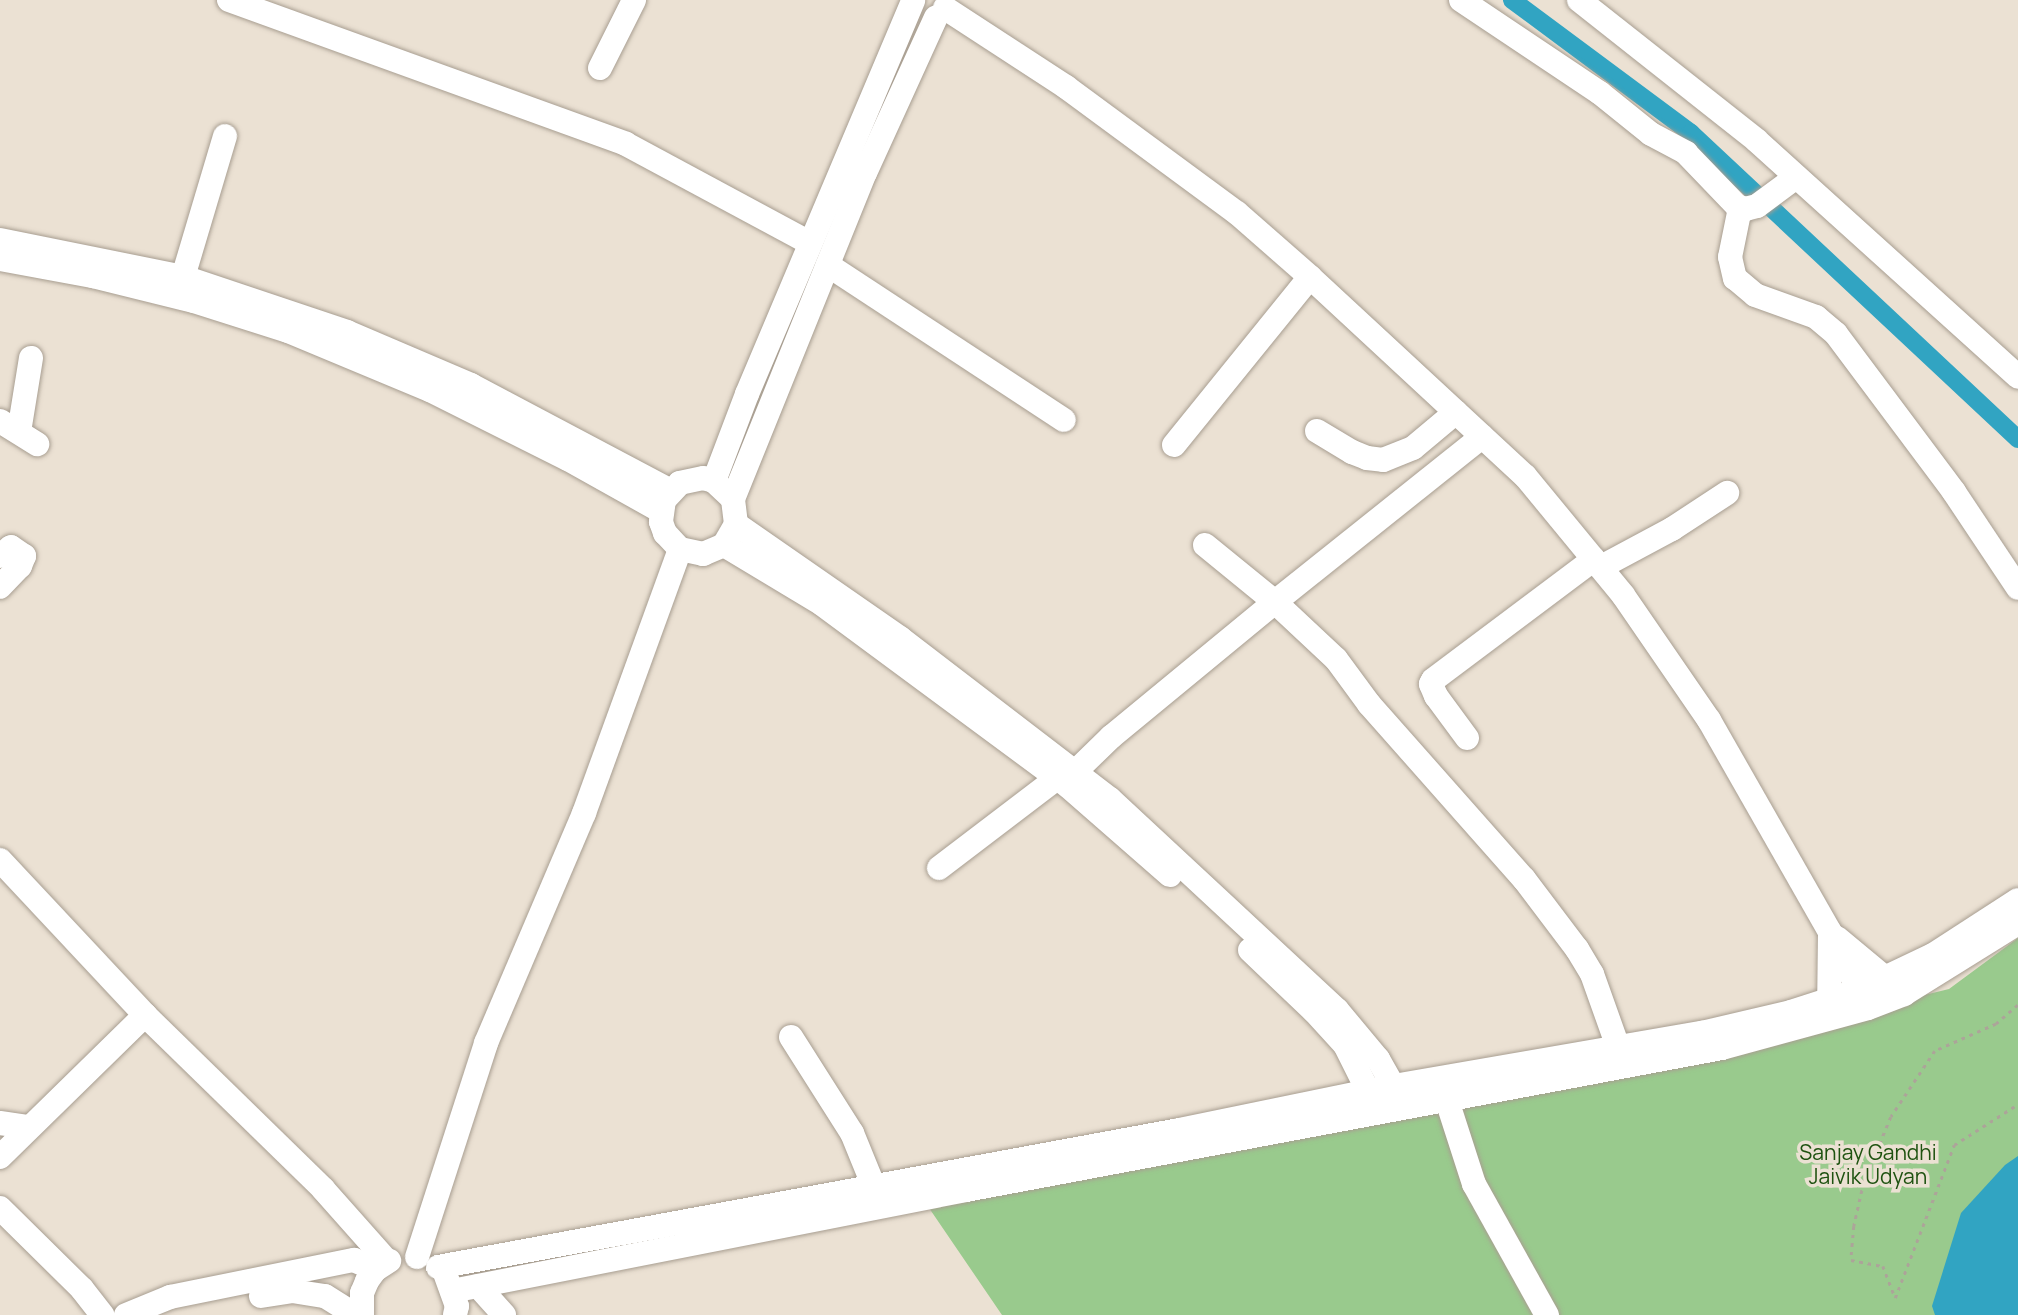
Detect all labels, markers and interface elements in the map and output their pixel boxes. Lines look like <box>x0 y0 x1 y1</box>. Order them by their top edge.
park label: Sanjay Gandhi Jaivik Udyan <box>1799 1139 1937 1189</box>

